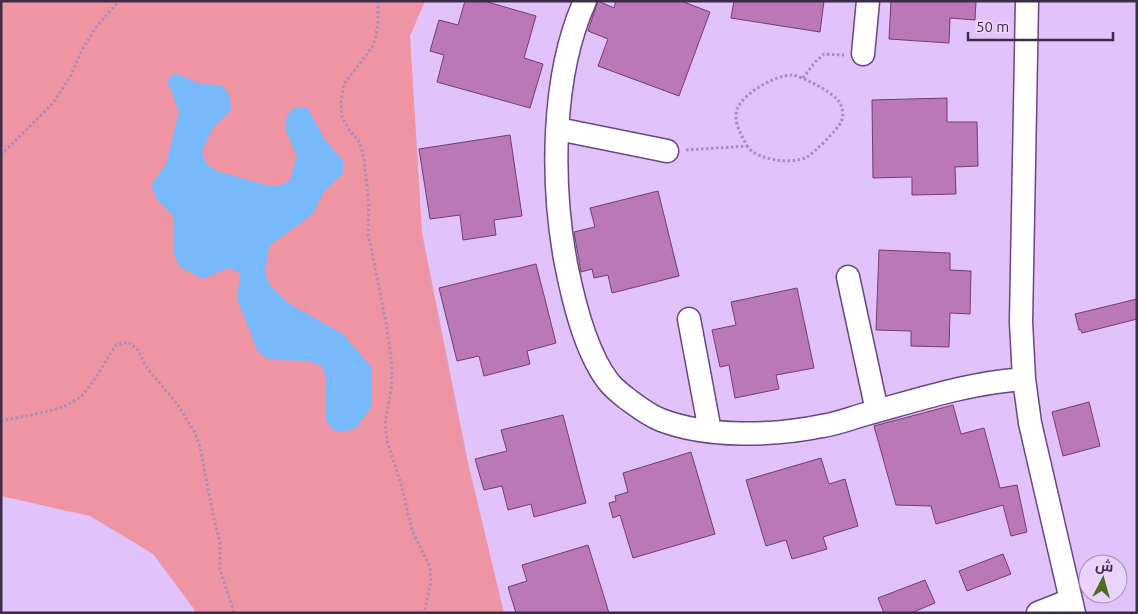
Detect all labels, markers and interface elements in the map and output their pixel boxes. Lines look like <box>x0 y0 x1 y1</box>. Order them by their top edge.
scale bar <box>968 10 1113 42</box>
text: 50 m <box>976 18 1009 35</box>
north arrow <box>1078 554 1128 604</box>
text: ش <box>1094 557 1114 576</box>

